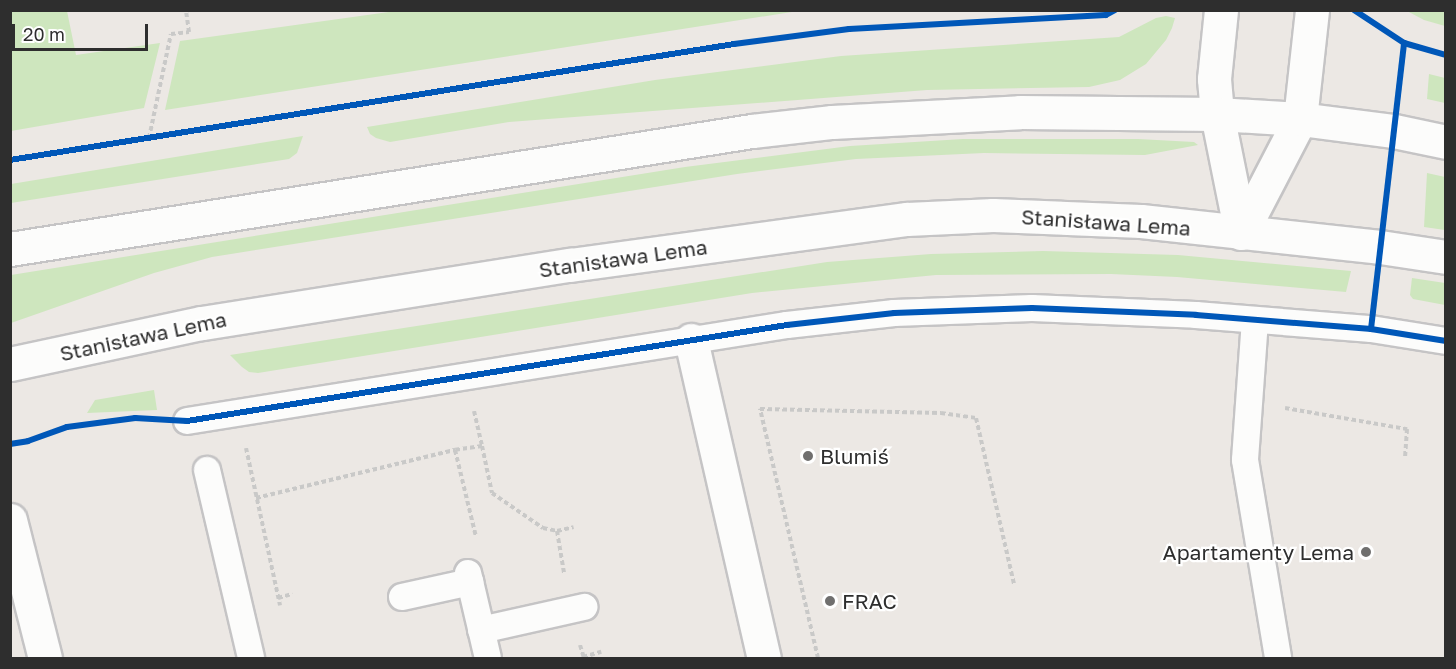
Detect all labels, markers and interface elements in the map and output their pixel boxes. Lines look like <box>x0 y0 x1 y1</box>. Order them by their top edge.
scale bar <box>15 12 152 50</box>
text: 20 m <box>23 23 65 45</box>
street label: Stanisława Lema <box>1020 204 1192 240</box>
street label: Stanisława Lema <box>537 234 709 282</box>
street label: Stanisława Lema <box>57 306 229 366</box>
place label: Blumiś <box>820 443 889 469</box>
marker: Blumiś <box>801 449 815 463</box>
place label: Apartamenty Lema <box>1163 539 1354 565</box>
marker: Apartamenty Lema <box>1359 545 1373 559</box>
place label: FRAC <box>842 588 897 614</box>
marker: FRAC <box>823 594 837 608</box>

